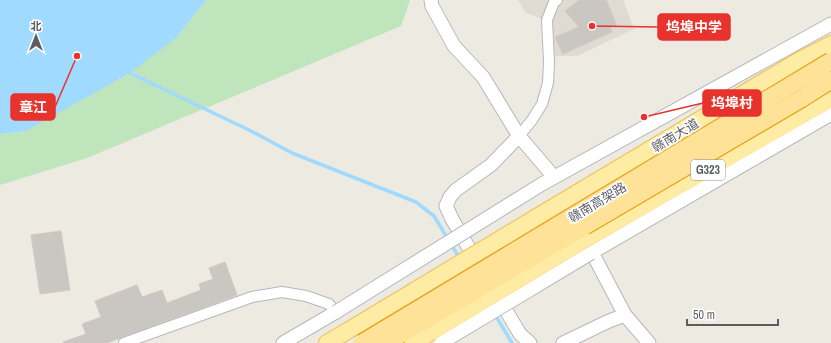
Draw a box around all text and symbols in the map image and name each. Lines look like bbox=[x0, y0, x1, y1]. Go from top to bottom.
callout: 坞埠中学 bbox=[658, 14, 730, 40]
north arrow bbox=[16, 16, 56, 56]
text: 坞埠中学 bbox=[666, 18, 722, 36]
text: 北 bbox=[31, 19, 42, 33]
callout: 坞埠村 bbox=[703, 90, 761, 116]
callout: 章江 bbox=[11, 94, 55, 120]
text: 坞埠村 bbox=[711, 94, 753, 112]
text: 章江 bbox=[19, 98, 47, 116]
street label: 赣南大道 bbox=[649, 115, 702, 156]
road number: G323 bbox=[691, 160, 725, 180]
street label: 赣南高架路 bbox=[565, 178, 629, 226]
scale bar bbox=[687, 301, 778, 327]
text: 50 m bbox=[693, 307, 715, 323]

